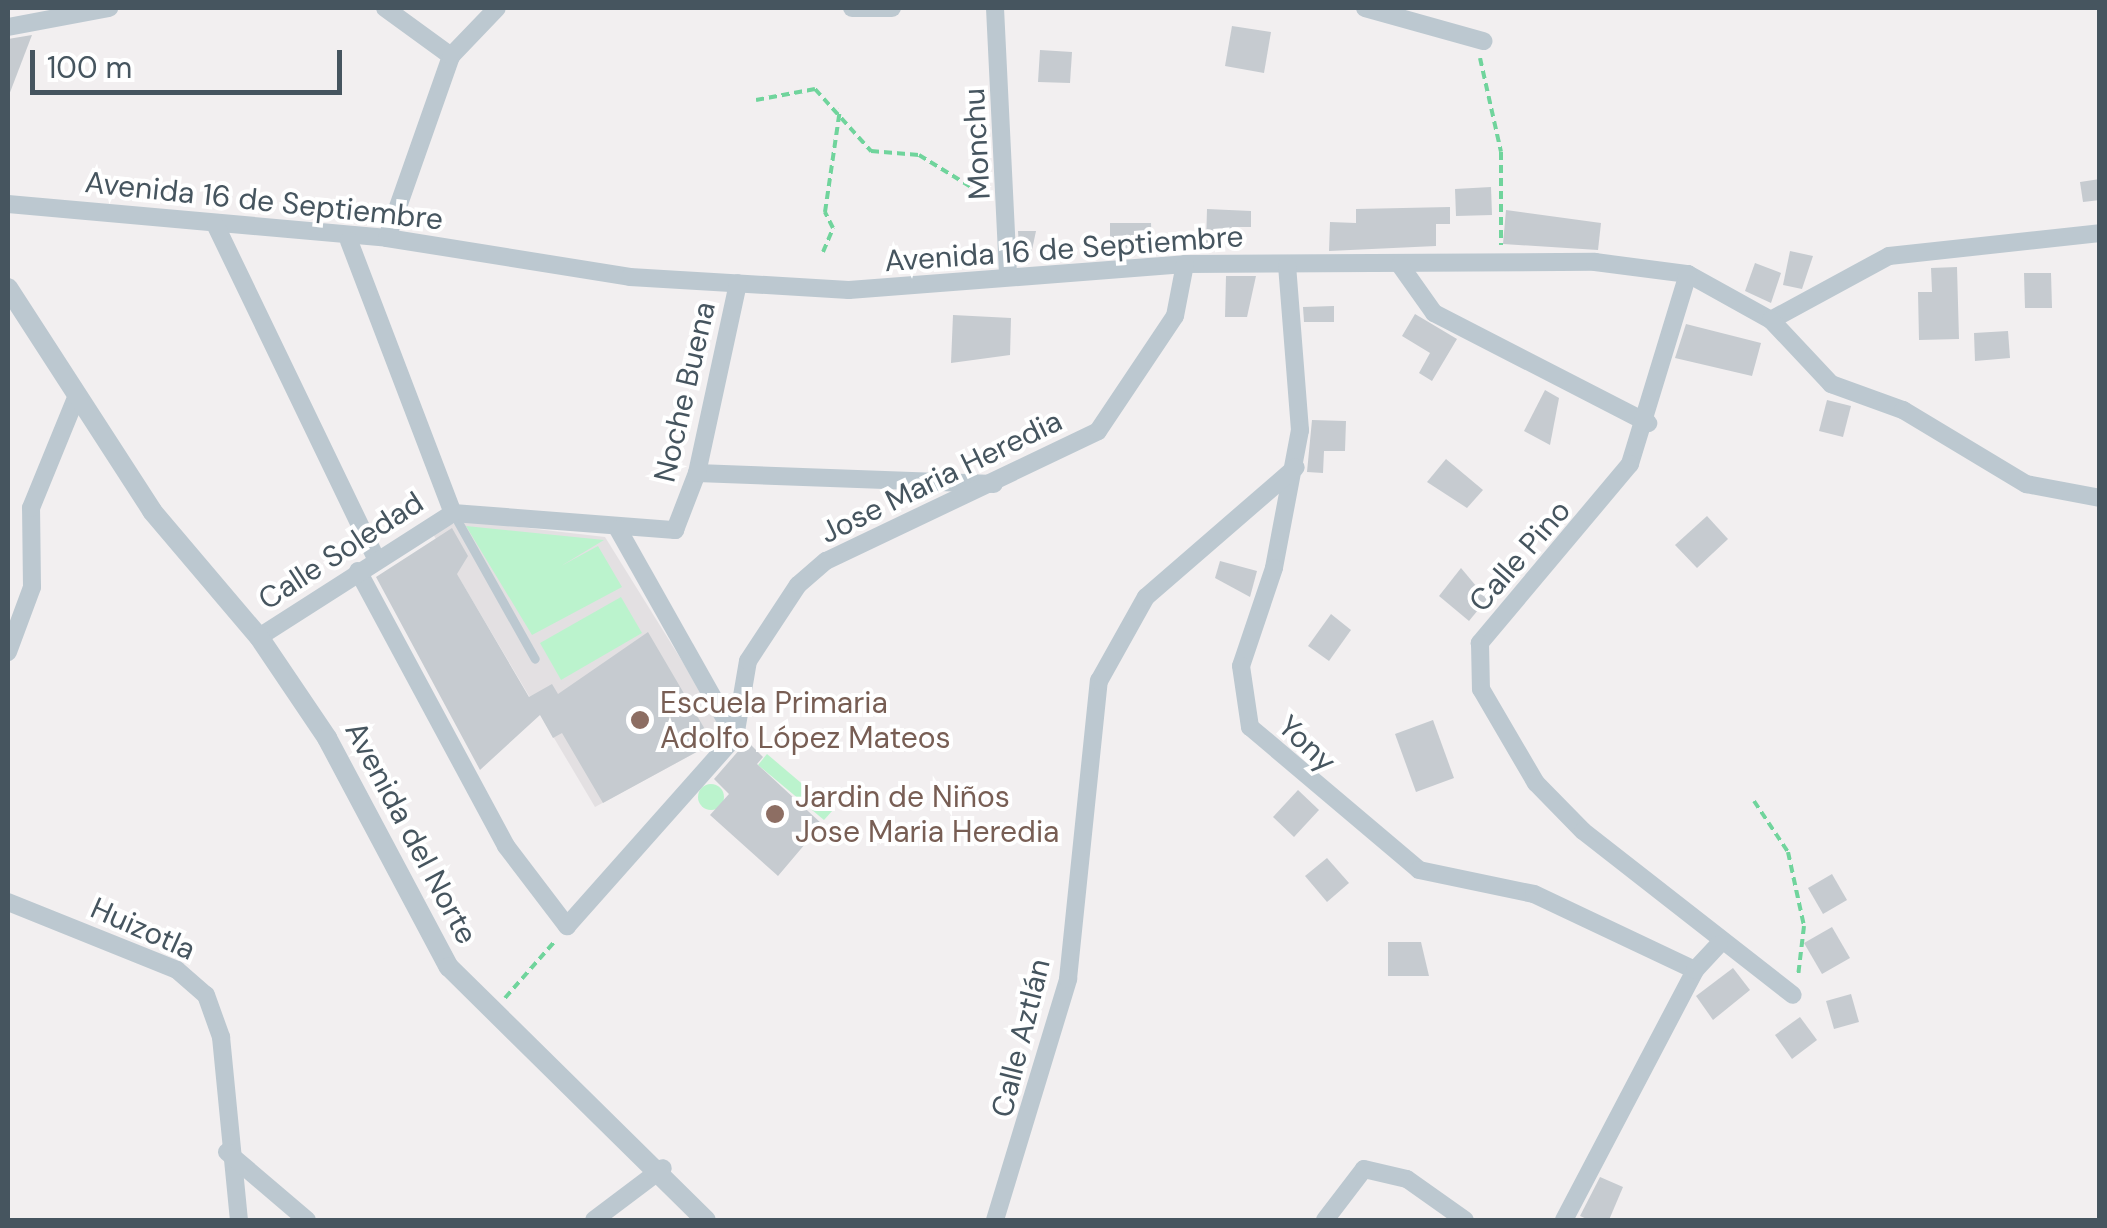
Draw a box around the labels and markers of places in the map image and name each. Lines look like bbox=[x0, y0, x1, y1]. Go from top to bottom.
place label: Escuela Primaria Adolfo López Mateos bbox=[660, 685, 951, 756]
marker: Escuela Primaria Adolfo López Mateos bbox=[629, 709, 651, 731]
place label: Jardin de Niños Jose Maria Heredia bbox=[795, 779, 1059, 850]
marker: Jardin de Niños Jose Maria Heredia bbox=[764, 803, 786, 825]

